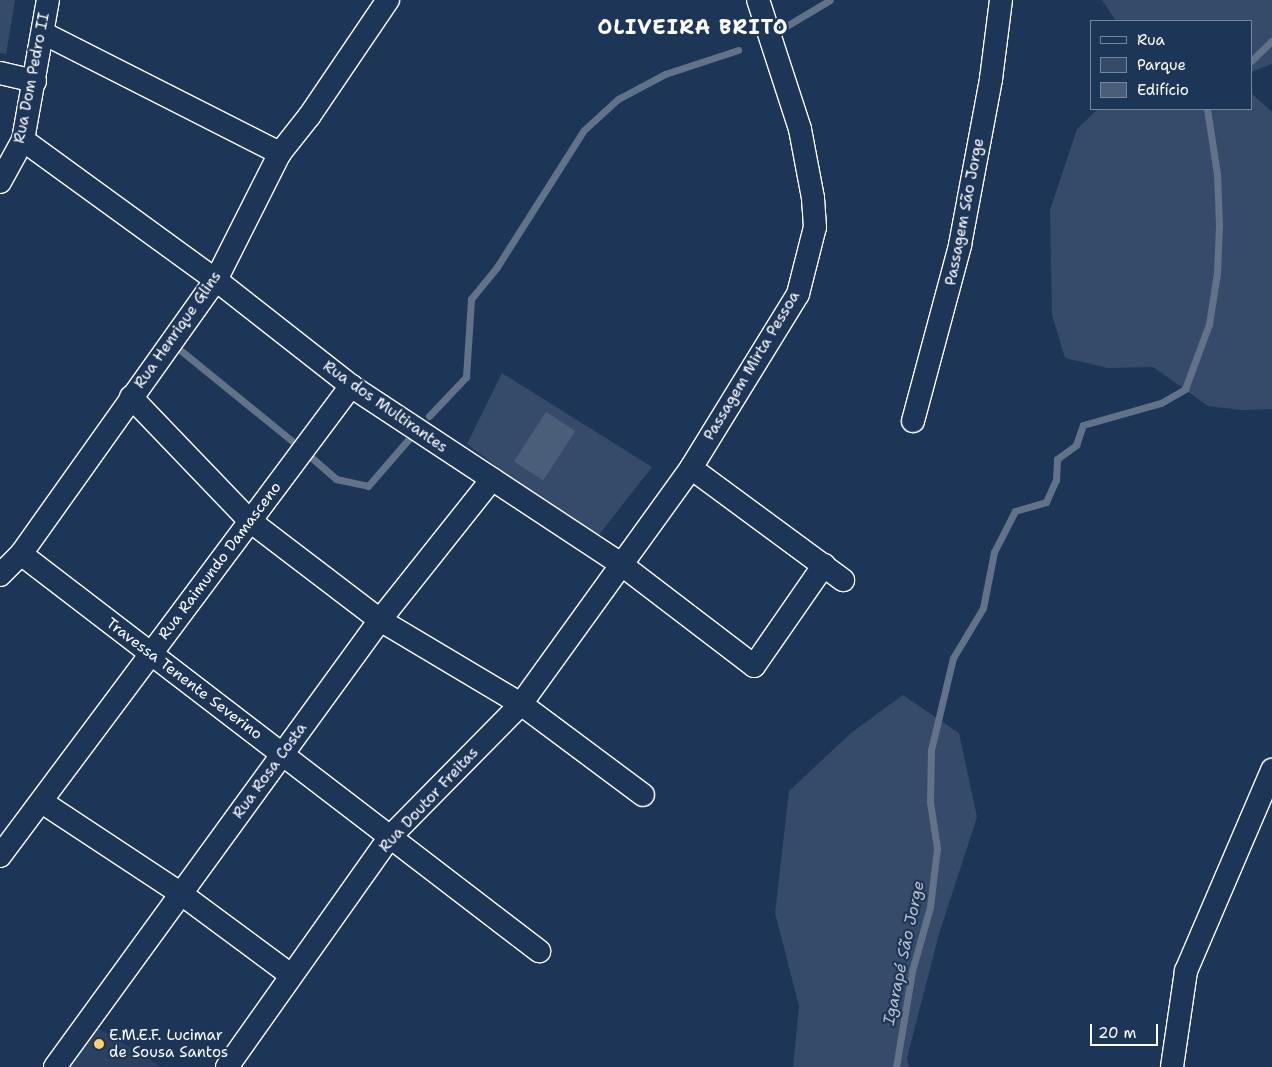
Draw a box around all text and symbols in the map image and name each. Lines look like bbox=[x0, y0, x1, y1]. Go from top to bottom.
street label: Rua Dom Pedro II bbox=[10, 11, 54, 145]
district label: OLIVEIRA BRITO bbox=[596, 15, 790, 39]
legend bbox=[1090, 20, 1252, 110]
text: Rua bbox=[1137, 30, 1165, 50]
text: Parque bbox=[1137, 55, 1186, 75]
text: Edifício bbox=[1137, 80, 1189, 100]
street label: Passagem São Jorge bbox=[942, 137, 988, 287]
street label: Rua Henrique Glins bbox=[131, 268, 225, 392]
street label: Passagem Mirta Pessoa bbox=[700, 288, 804, 444]
street label: Rua dos Multirantes bbox=[319, 357, 451, 457]
street label: Rua Raimundo Damasceno bbox=[155, 479, 285, 643]
street label: Travessa Tenente Severino bbox=[102, 614, 266, 744]
street label: Rua Rosa Costa bbox=[229, 720, 311, 822]
street label: Rua Doutor Freitas bbox=[376, 744, 482, 856]
water label: Igarapé São Jorge bbox=[879, 879, 929, 1027]
scale bar bbox=[1092, 1014, 1160, 1046]
text: 20 m bbox=[1098, 1023, 1137, 1043]
place label: E.M.E.F. Lucimar de Sousa Santos bbox=[109, 1026, 228, 1061]
marker: E.M.E.F. Lucimar de Sousa Santos bbox=[93, 1038, 105, 1050]

